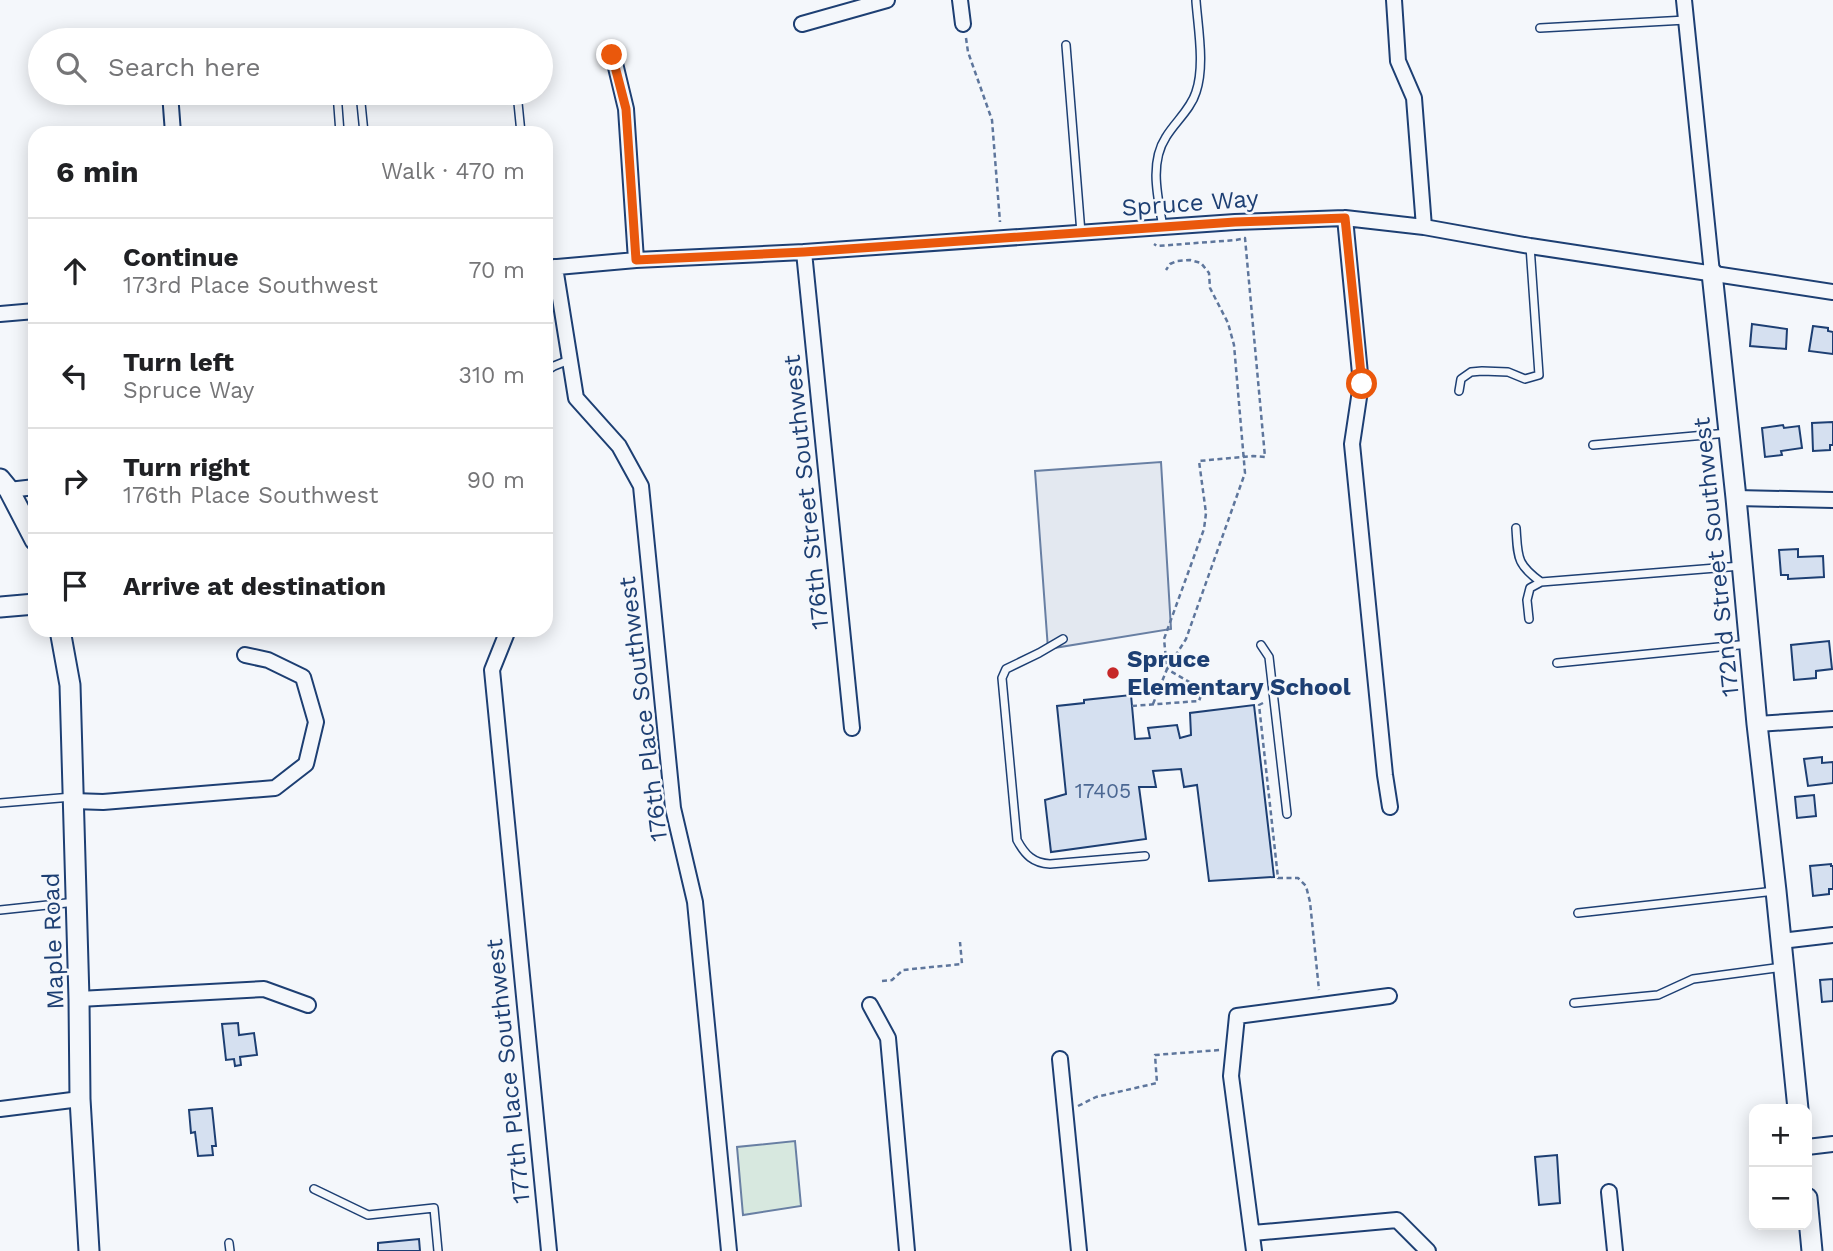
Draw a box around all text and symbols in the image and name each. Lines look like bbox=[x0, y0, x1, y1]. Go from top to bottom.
search box bbox=[28, 28, 553, 105]
route end bbox=[596, 39, 627, 70]
icon: search bbox=[52, 48, 90, 86]
text: Search here bbox=[108, 52, 260, 82]
text: 6 min bbox=[56, 154, 139, 189]
text: Walk · 470 m bbox=[381, 158, 525, 185]
street label: Spruce Way bbox=[1121, 184, 1260, 222]
text: Continue bbox=[123, 242, 239, 272]
icon: ahead bbox=[56, 252, 94, 290]
text: 70 m bbox=[468, 257, 525, 284]
text: 173rd Place Southwest bbox=[123, 272, 378, 299]
text: Turn left bbox=[123, 347, 234, 377]
street label: 176th Street Southwest bbox=[778, 353, 834, 631]
icon: left bbox=[56, 357, 94, 395]
text: 310 m bbox=[459, 362, 525, 389]
route start bbox=[1346, 368, 1377, 399]
text: Spruce Way bbox=[123, 377, 254, 404]
street label: 172nd Street Southwest bbox=[1687, 416, 1745, 698]
text: Turn right bbox=[123, 452, 250, 482]
icon: right bbox=[56, 462, 94, 500]
text: 90 m bbox=[467, 467, 525, 494]
text: 176th Place Southwest bbox=[123, 482, 379, 509]
icon: arrive bbox=[56, 567, 94, 605]
text: Arrive at destination bbox=[123, 571, 386, 601]
street label: 176th Place Southwest bbox=[613, 575, 673, 843]
place label: Spruce Elementary School bbox=[1127, 645, 1351, 701]
marker: Spruce Elementary School bbox=[1105, 665, 1121, 681]
house number: 17405 bbox=[1075, 778, 1131, 803]
street label: Maple Road bbox=[37, 872, 69, 1010]
street label: 177th Place Southwest bbox=[480, 937, 536, 1205]
map controls bbox=[1749, 1104, 1812, 1230]
button: + bbox=[1749, 1104, 1812, 1167]
button: − bbox=[1749, 1167, 1812, 1230]

